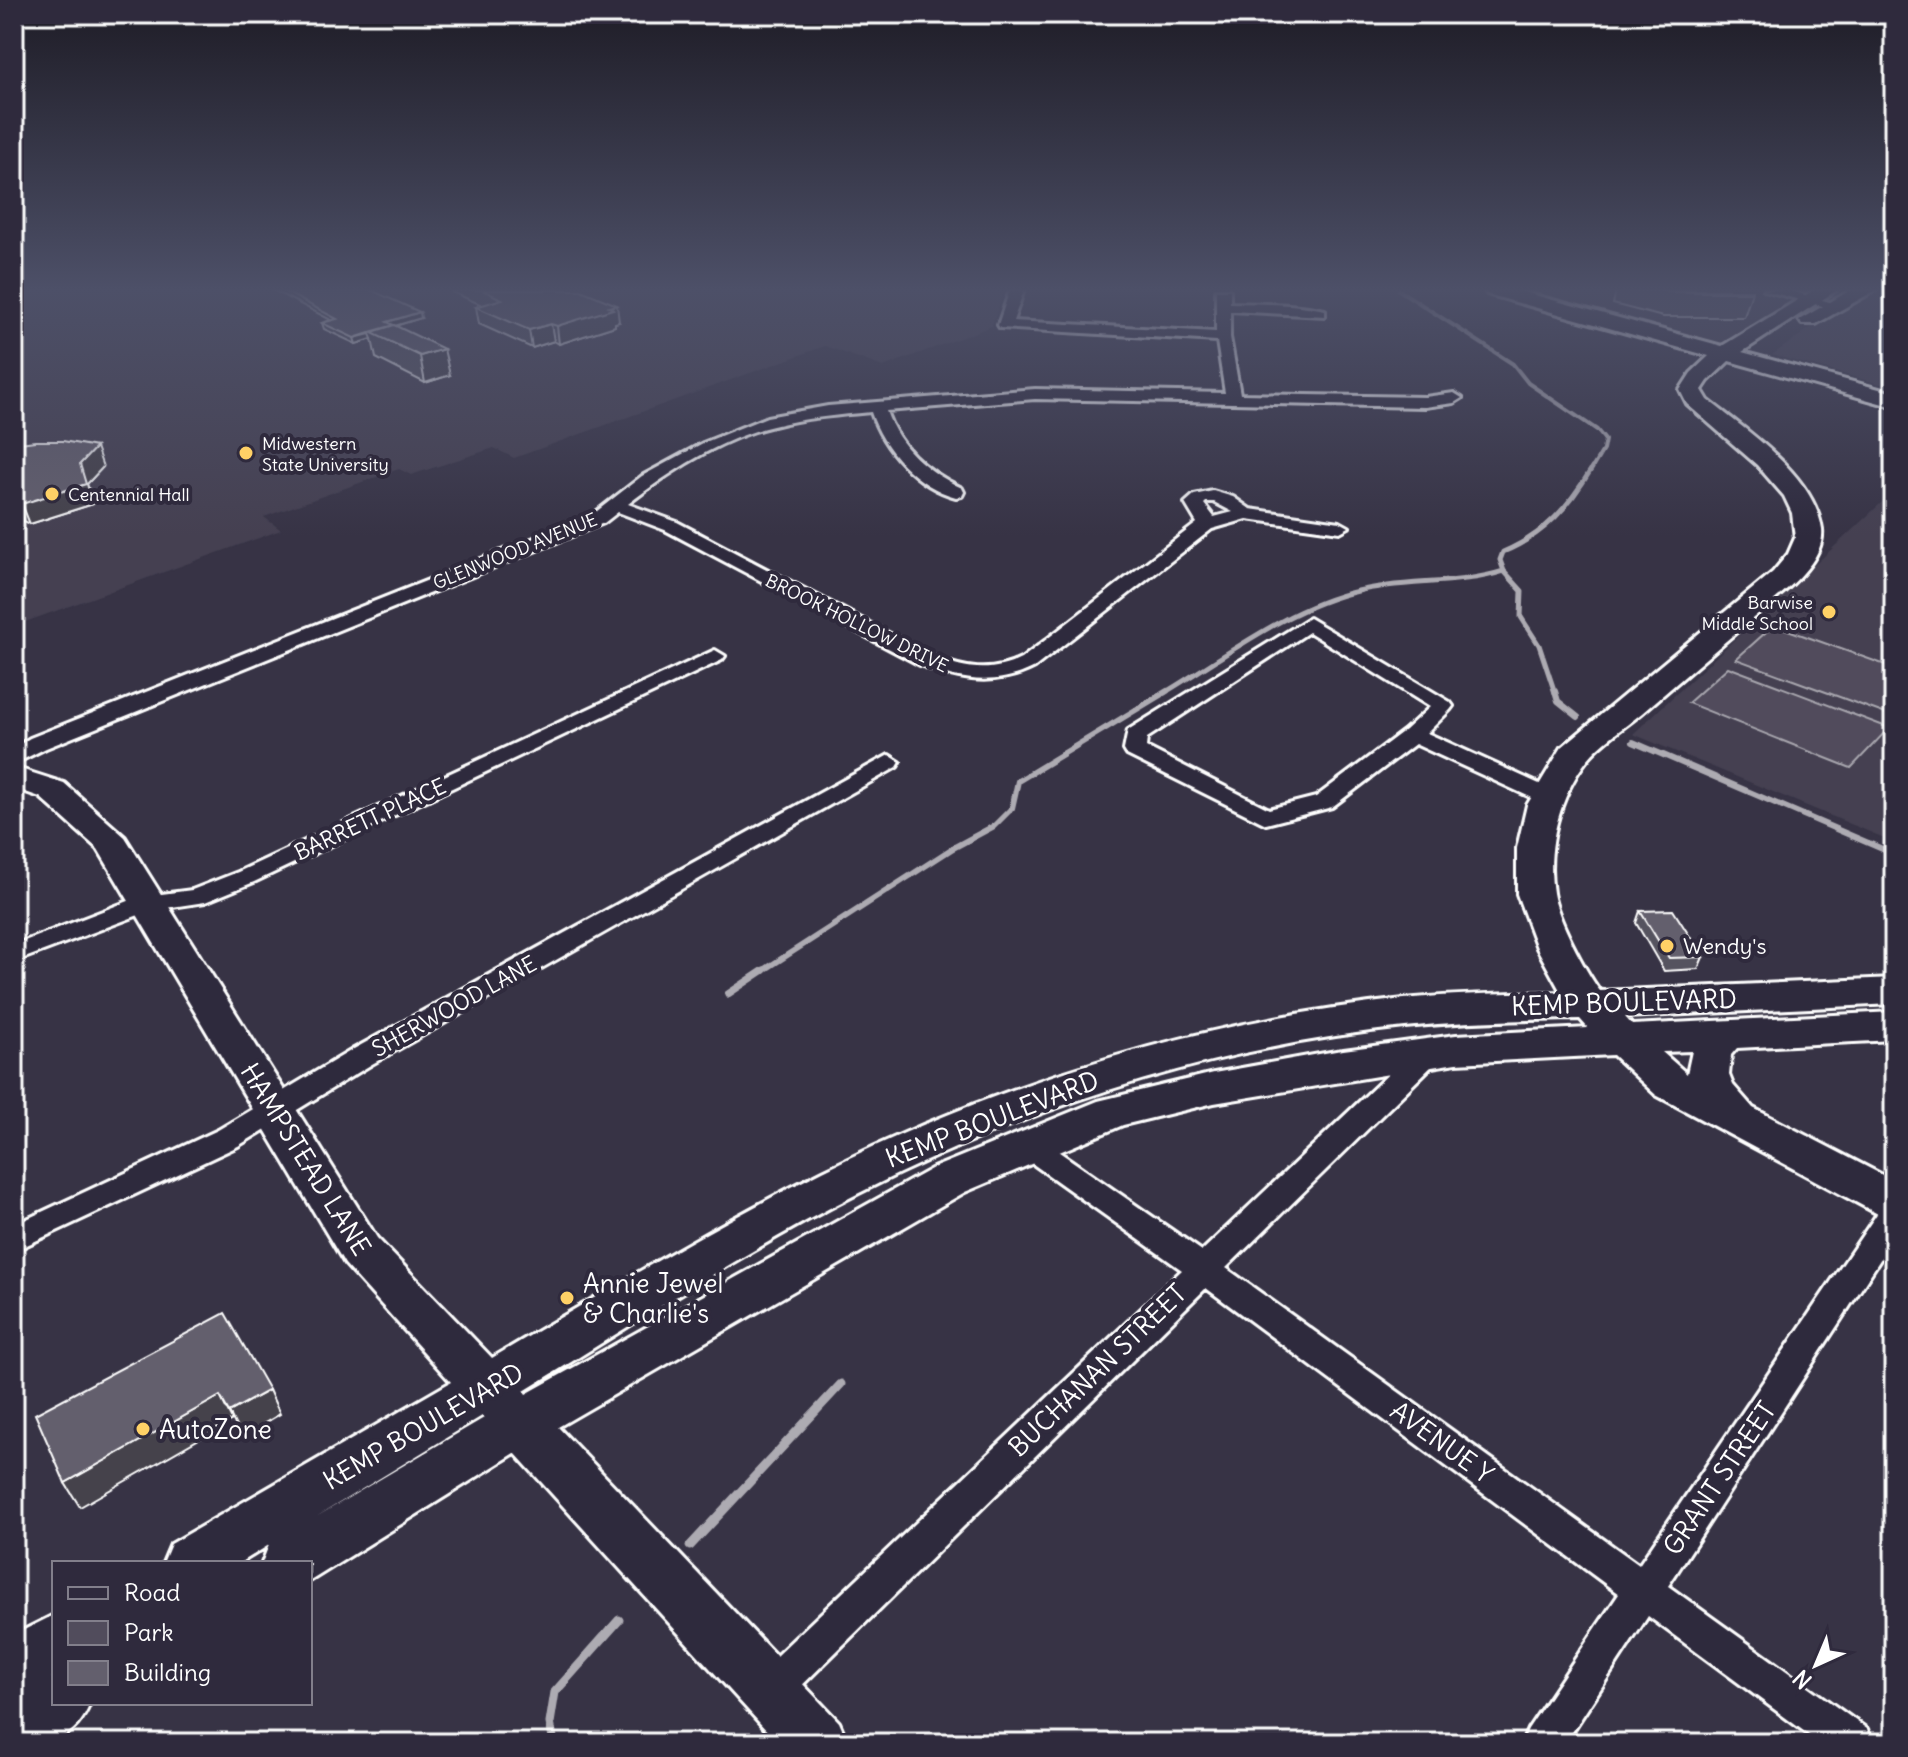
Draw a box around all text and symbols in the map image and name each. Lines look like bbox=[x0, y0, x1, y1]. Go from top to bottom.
place label: Midwestern State University bbox=[262, 432, 389, 476]
marker: Midwestern State University bbox=[237, 444, 255, 462]
place label: Centennial Hall bbox=[68, 483, 190, 506]
marker: Centennial Hall bbox=[43, 485, 61, 503]
street label: GLENWOOD AVENUE bbox=[429, 508, 601, 594]
street label: BROOK HOLLOW DRIVE bbox=[762, 569, 952, 677]
place label: Barwise Middle School bbox=[1701, 591, 1813, 635]
marker: Barwise Middle School bbox=[1820, 603, 1838, 621]
street label: BARRETT PLACE bbox=[290, 772, 450, 866]
place label: Wendy's bbox=[1683, 932, 1766, 960]
marker: Wendy's bbox=[1658, 937, 1676, 955]
street label: SHERWOOD LANE bbox=[367, 949, 541, 1063]
street label: KEMP BOULEVARD bbox=[1511, 982, 1737, 1022]
street label: HAMPSTEAD LANE bbox=[233, 1057, 379, 1261]
street label: KEMP BOULEVARD bbox=[881, 1063, 1103, 1175]
place label: Annie Jewel & Charlie's bbox=[583, 1267, 723, 1330]
street label: BUCHANAN STREET bbox=[1001, 1277, 1193, 1463]
marker: Annie Jewel & Charlie's bbox=[558, 1289, 576, 1307]
street label: KEMP BOULEVARD bbox=[317, 1355, 529, 1497]
street label: AVENUE Y bbox=[1384, 1394, 1500, 1491]
street label: GRANT STREET bbox=[1655, 1395, 1783, 1561]
place label: AutoZone bbox=[159, 1413, 272, 1446]
marker: AutoZone bbox=[134, 1420, 152, 1438]
legend bbox=[52, 1561, 312, 1705]
text: Road bbox=[124, 1577, 180, 1607]
text: Park bbox=[124, 1617, 174, 1647]
north arrow bbox=[1776, 1625, 1856, 1705]
text: Building bbox=[124, 1657, 211, 1687]
text: N bbox=[1787, 1664, 1817, 1695]

